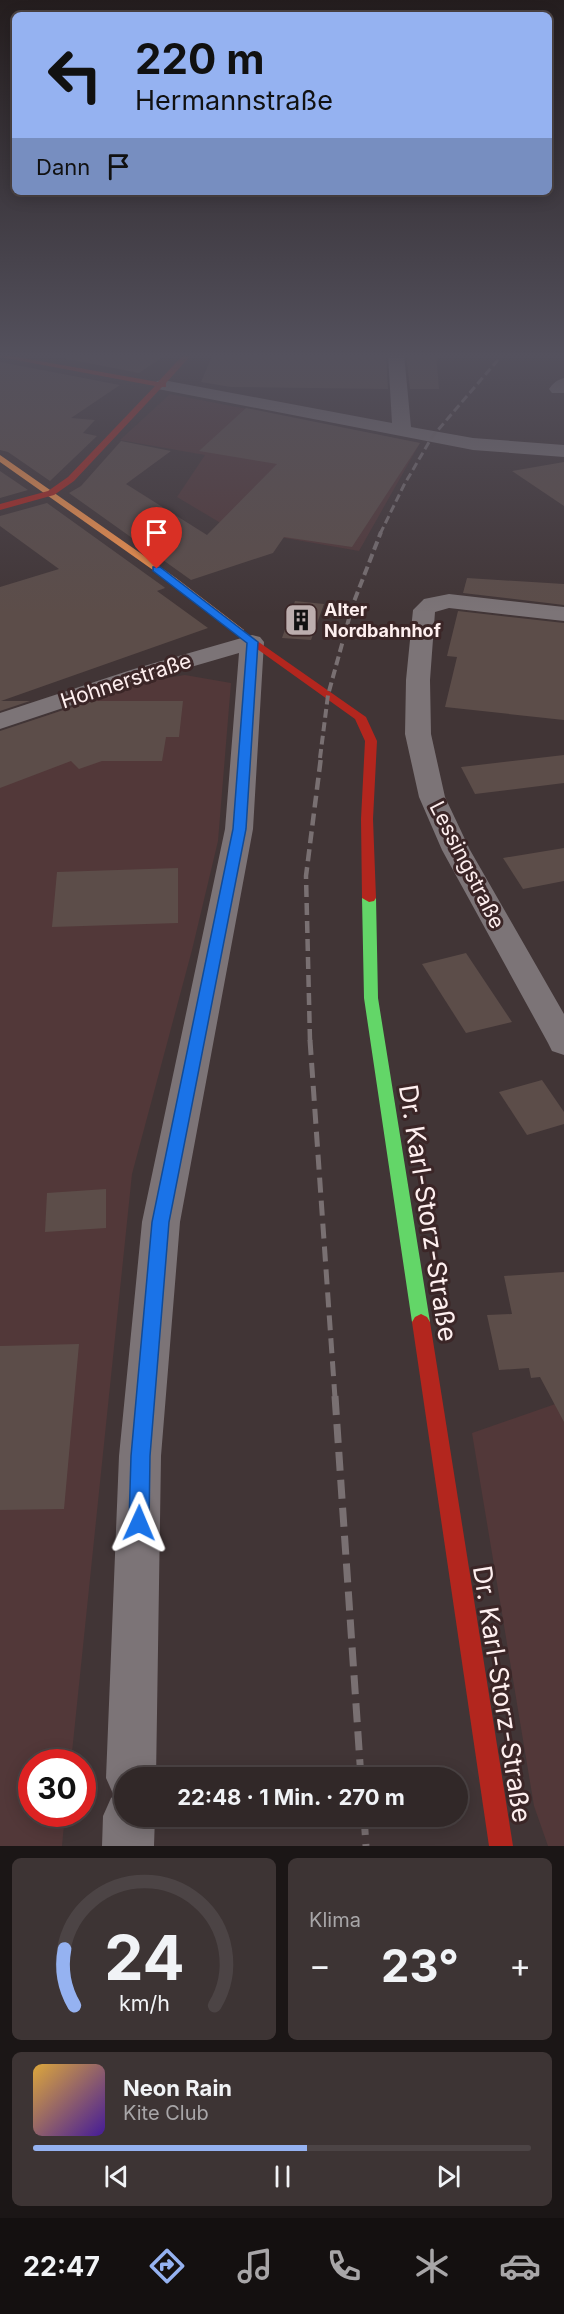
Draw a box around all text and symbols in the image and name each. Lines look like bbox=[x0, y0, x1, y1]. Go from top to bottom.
text: 220 m bbox=[135, 33, 265, 84]
icon: left bbox=[36, 36, 114, 114]
text: Hermannstraße bbox=[135, 84, 333, 117]
icon: arrive bbox=[102, 150, 135, 183]
text: Dann bbox=[36, 154, 90, 180]
pin bbox=[131, 507, 182, 569]
icon: arrive bbox=[140, 516, 173, 549]
place label: Alter Nordbahnhof bbox=[324, 599, 441, 641]
building icon: Alter Nordbahnhof bbox=[283, 602, 319, 638]
street label: Hohnerstraße bbox=[57, 648, 194, 713]
street label: Lessingstraße bbox=[425, 797, 510, 933]
street label: Dr. Karl-Storz-Straße bbox=[393, 1082, 464, 1344]
position arrow bbox=[107, 1491, 171, 1555]
street label: Dr. Karl-Storz-Straße bbox=[467, 1563, 538, 1825]
speed limit sign: 30 bbox=[18, 1749, 96, 1827]
text: 22:48 · 1 Min. · 270 m bbox=[177, 1784, 405, 1810]
text: Klima bbox=[309, 1908, 361, 1932]
text: 24 bbox=[104, 1920, 184, 1995]
text: 23° bbox=[381, 1938, 459, 1993]
text: − bbox=[309, 1945, 331, 1985]
text: + bbox=[509, 1945, 531, 1985]
text: km/h bbox=[119, 1990, 169, 2016]
text: Neon Rain bbox=[123, 2075, 232, 2101]
text: Kite Club bbox=[123, 2101, 209, 2125]
icon: previous bbox=[100, 2160, 133, 2193]
icon: pause bbox=[266, 2160, 299, 2193]
icon: next bbox=[432, 2160, 465, 2193]
icon: directions bbox=[146, 2245, 188, 2287]
icon: music bbox=[234, 2245, 276, 2287]
icon: phone bbox=[323, 2245, 365, 2287]
icon: climate bbox=[411, 2245, 453, 2287]
icon: car bbox=[499, 2245, 541, 2287]
text: 22:47 bbox=[23, 2250, 100, 2283]

